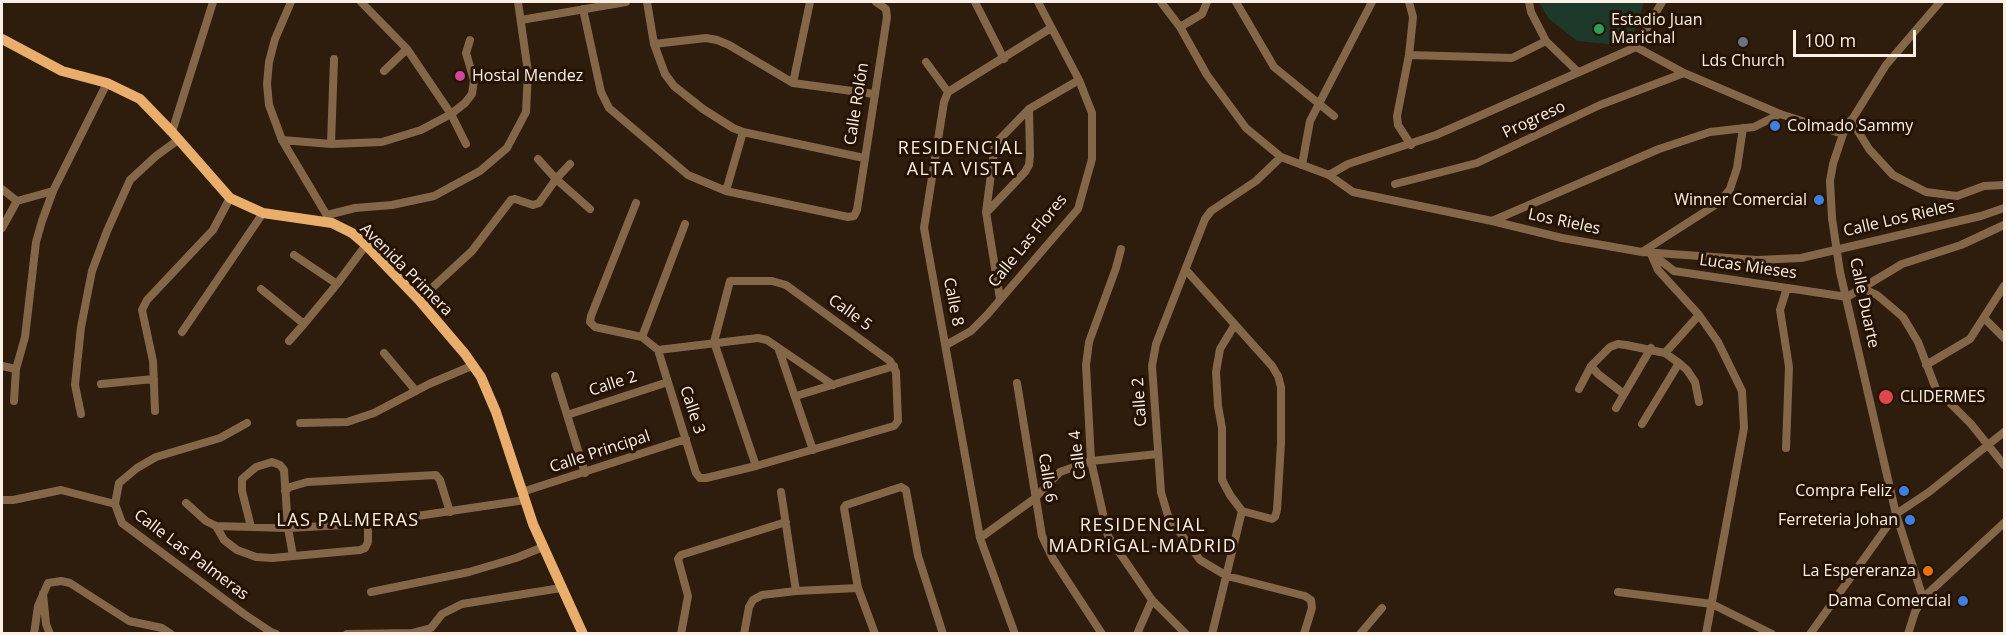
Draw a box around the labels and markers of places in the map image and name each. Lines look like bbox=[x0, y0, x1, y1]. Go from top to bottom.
place label: Estadio Juan Marichal bbox=[1611, 10, 1703, 48]
marker: Estadio Juan Marichal bbox=[1592, 22, 1606, 36]
marker: Lds Church bbox=[1736, 35, 1750, 49]
place label: Lds Church bbox=[1701, 51, 1785, 71]
place label: Hostal Mendez bbox=[472, 66, 583, 86]
marker: Hostal Mendez bbox=[453, 69, 467, 83]
place label: Colmado Sammy bbox=[1787, 116, 1913, 136]
marker: Colmado Sammy bbox=[1768, 119, 1782, 133]
place label: Winner Comercial bbox=[1674, 190, 1807, 210]
marker: Winner Comercial bbox=[1812, 193, 1826, 207]
place label: CLIDERMES bbox=[1900, 387, 1985, 407]
marker: CLIDERMES bbox=[1877, 388, 1895, 406]
place label: Compra Feliz bbox=[1795, 481, 1892, 501]
marker: Compra Feliz bbox=[1897, 484, 1911, 498]
place label: Ferreteria Johan bbox=[1778, 510, 1898, 530]
marker: Ferreteria Johan bbox=[1903, 513, 1917, 527]
place label: La Espereranza bbox=[1802, 561, 1916, 581]
marker: La Espereranza bbox=[1921, 564, 1935, 578]
place label: Dama Comercial bbox=[1828, 591, 1951, 611]
marker: Dama Comercial bbox=[1956, 594, 1970, 608]

